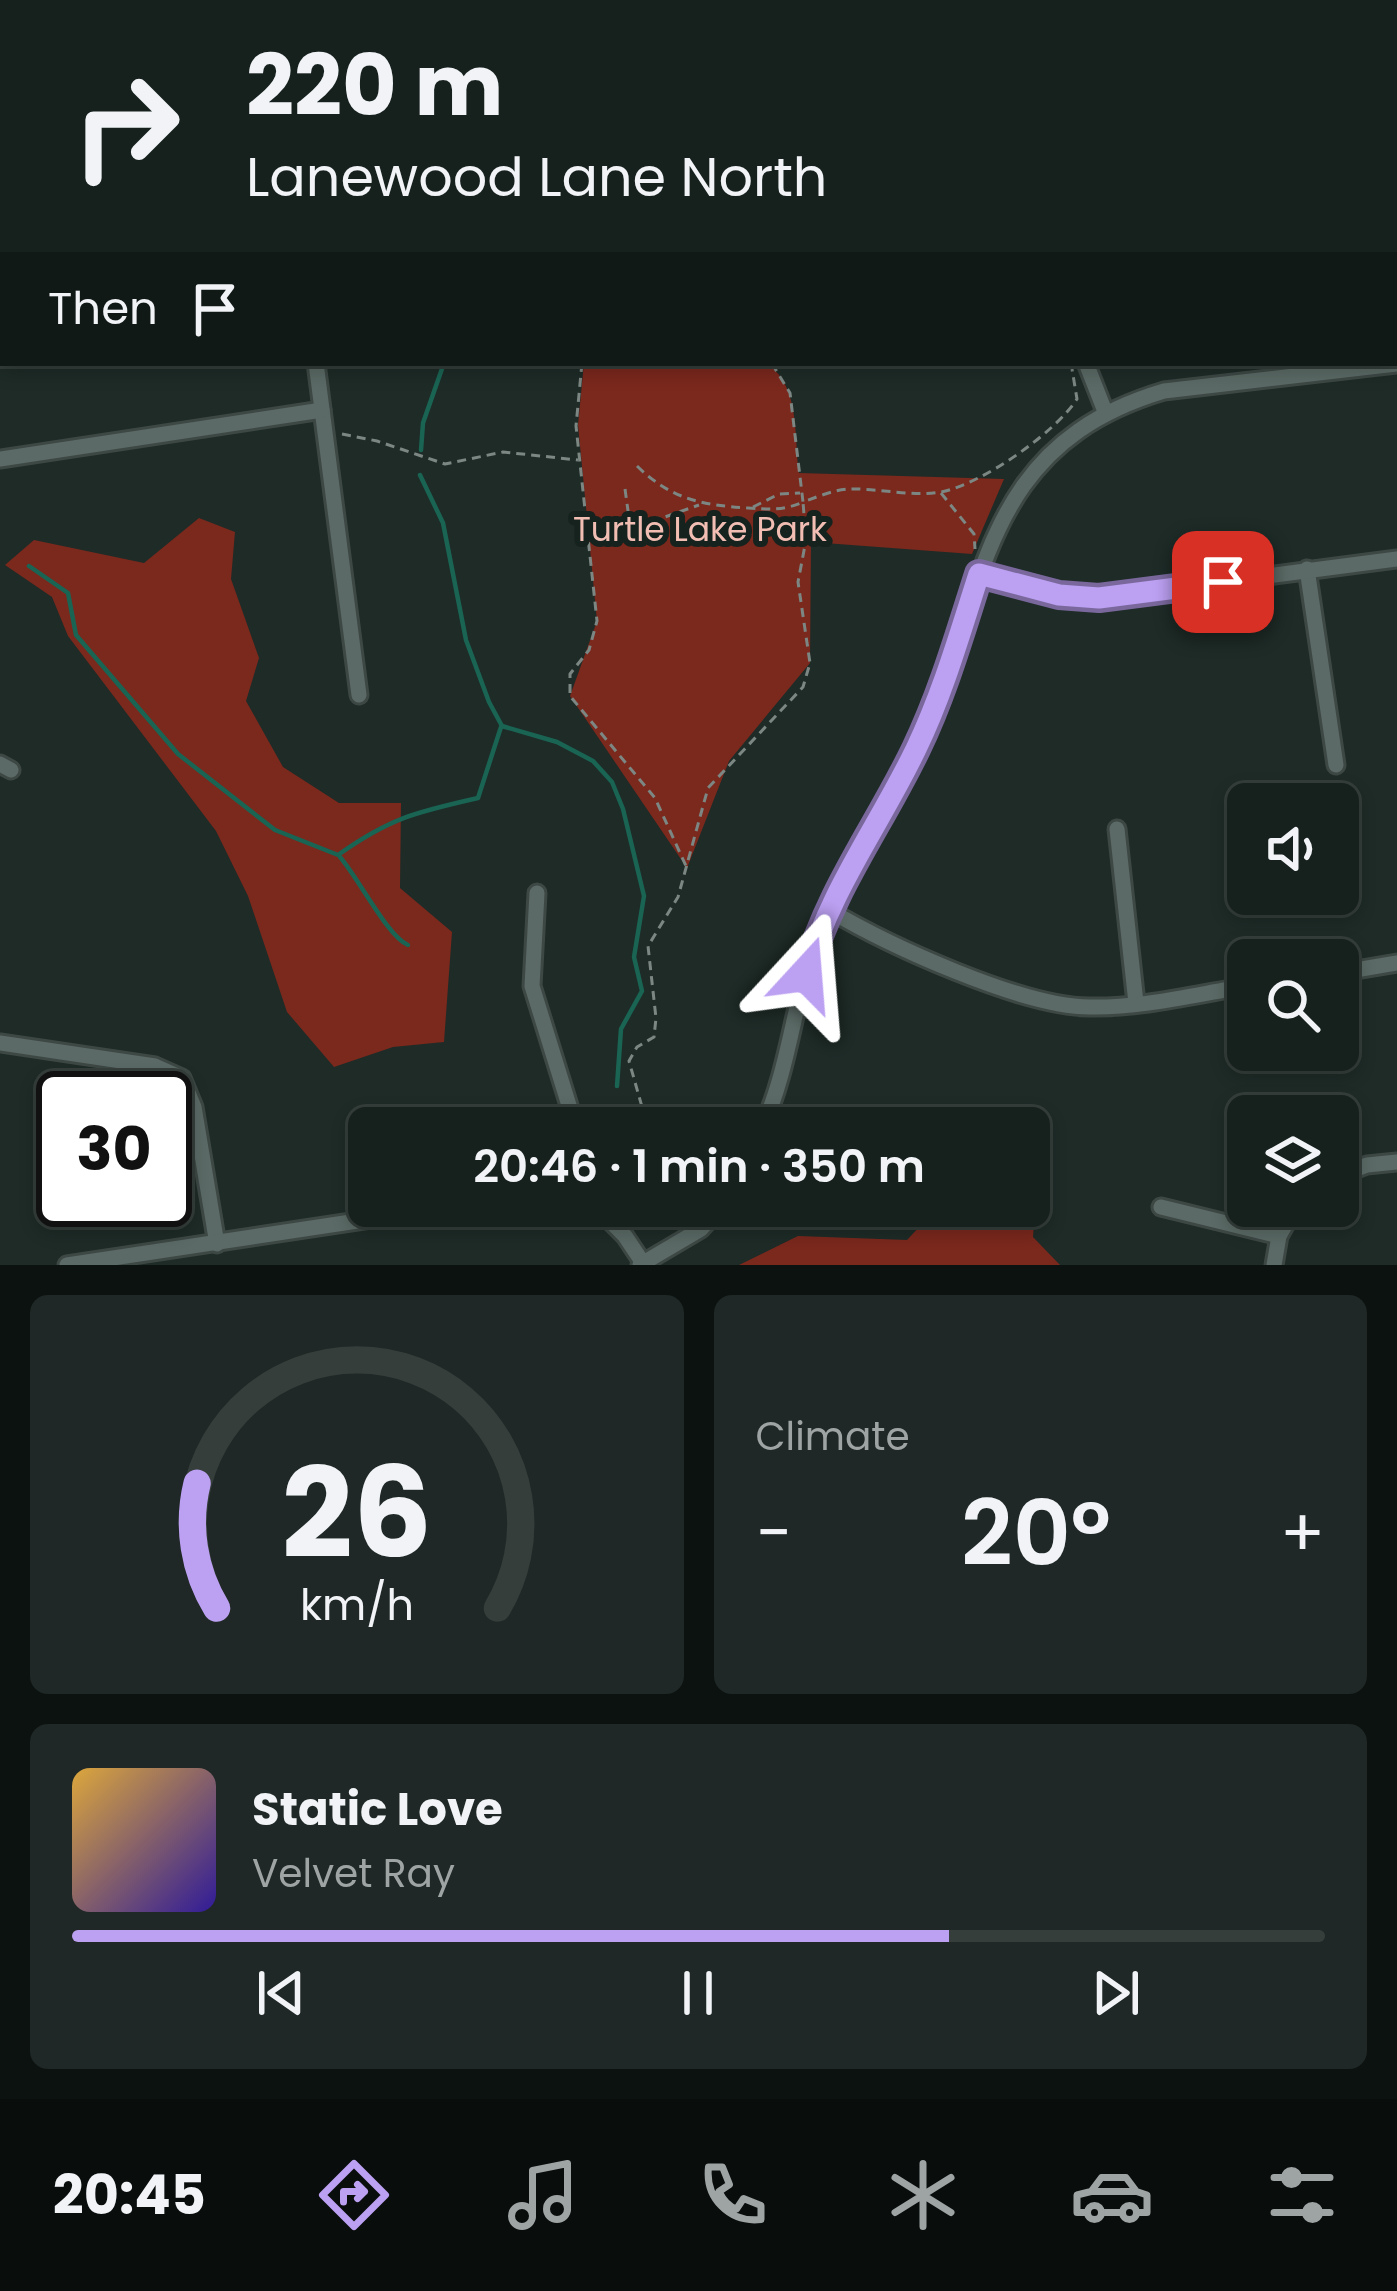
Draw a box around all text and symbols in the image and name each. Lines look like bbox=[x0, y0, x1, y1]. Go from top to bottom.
text: 220 m bbox=[246, 27, 503, 144]
icon: right bbox=[48, 48, 204, 204]
text: Lanewood Lane North bbox=[246, 139, 827, 215]
icon: arrive bbox=[182, 276, 248, 342]
text: Then bbox=[48, 277, 158, 340]
park label: Turtle Lake Park bbox=[573, 506, 827, 553]
pin bbox=[1172, 531, 1274, 633]
icon: arrive bbox=[1190, 549, 1256, 615]
map controls bbox=[1227, 783, 1359, 1227]
button: sound bbox=[1227, 783, 1359, 915]
position arrow bbox=[743, 911, 869, 1037]
button: search bbox=[1227, 939, 1359, 1071]
speed limit sign: 30 bbox=[36, 1071, 192, 1227]
button: layers bbox=[1227, 1095, 1359, 1227]
text: 20:46 · 1 min · 350 m bbox=[473, 1135, 925, 1198]
text: Climate bbox=[756, 1409, 910, 1464]
text: 26 bbox=[281, 1426, 432, 1601]
text: 20° bbox=[961, 1470, 1111, 1597]
text: − bbox=[756, 1487, 792, 1579]
text: + bbox=[1280, 1487, 1325, 1579]
text: km/h bbox=[300, 1574, 414, 1634]
text: Static Love bbox=[252, 1778, 503, 1841]
text: Velvet Ray bbox=[252, 1846, 455, 1901]
icon: previous bbox=[248, 1960, 314, 2026]
icon: pause bbox=[665, 1960, 731, 2026]
icon: next bbox=[1083, 1960, 1149, 2026]
icon: directions bbox=[312, 2153, 396, 2237]
icon: music bbox=[501, 2153, 585, 2237]
icon: phone bbox=[691, 2153, 775, 2237]
icon: climate bbox=[881, 2153, 965, 2237]
icon: car bbox=[1070, 2153, 1154, 2237]
icon: filters bbox=[1260, 2153, 1344, 2237]
text: 20:45 bbox=[53, 2157, 206, 2233]

